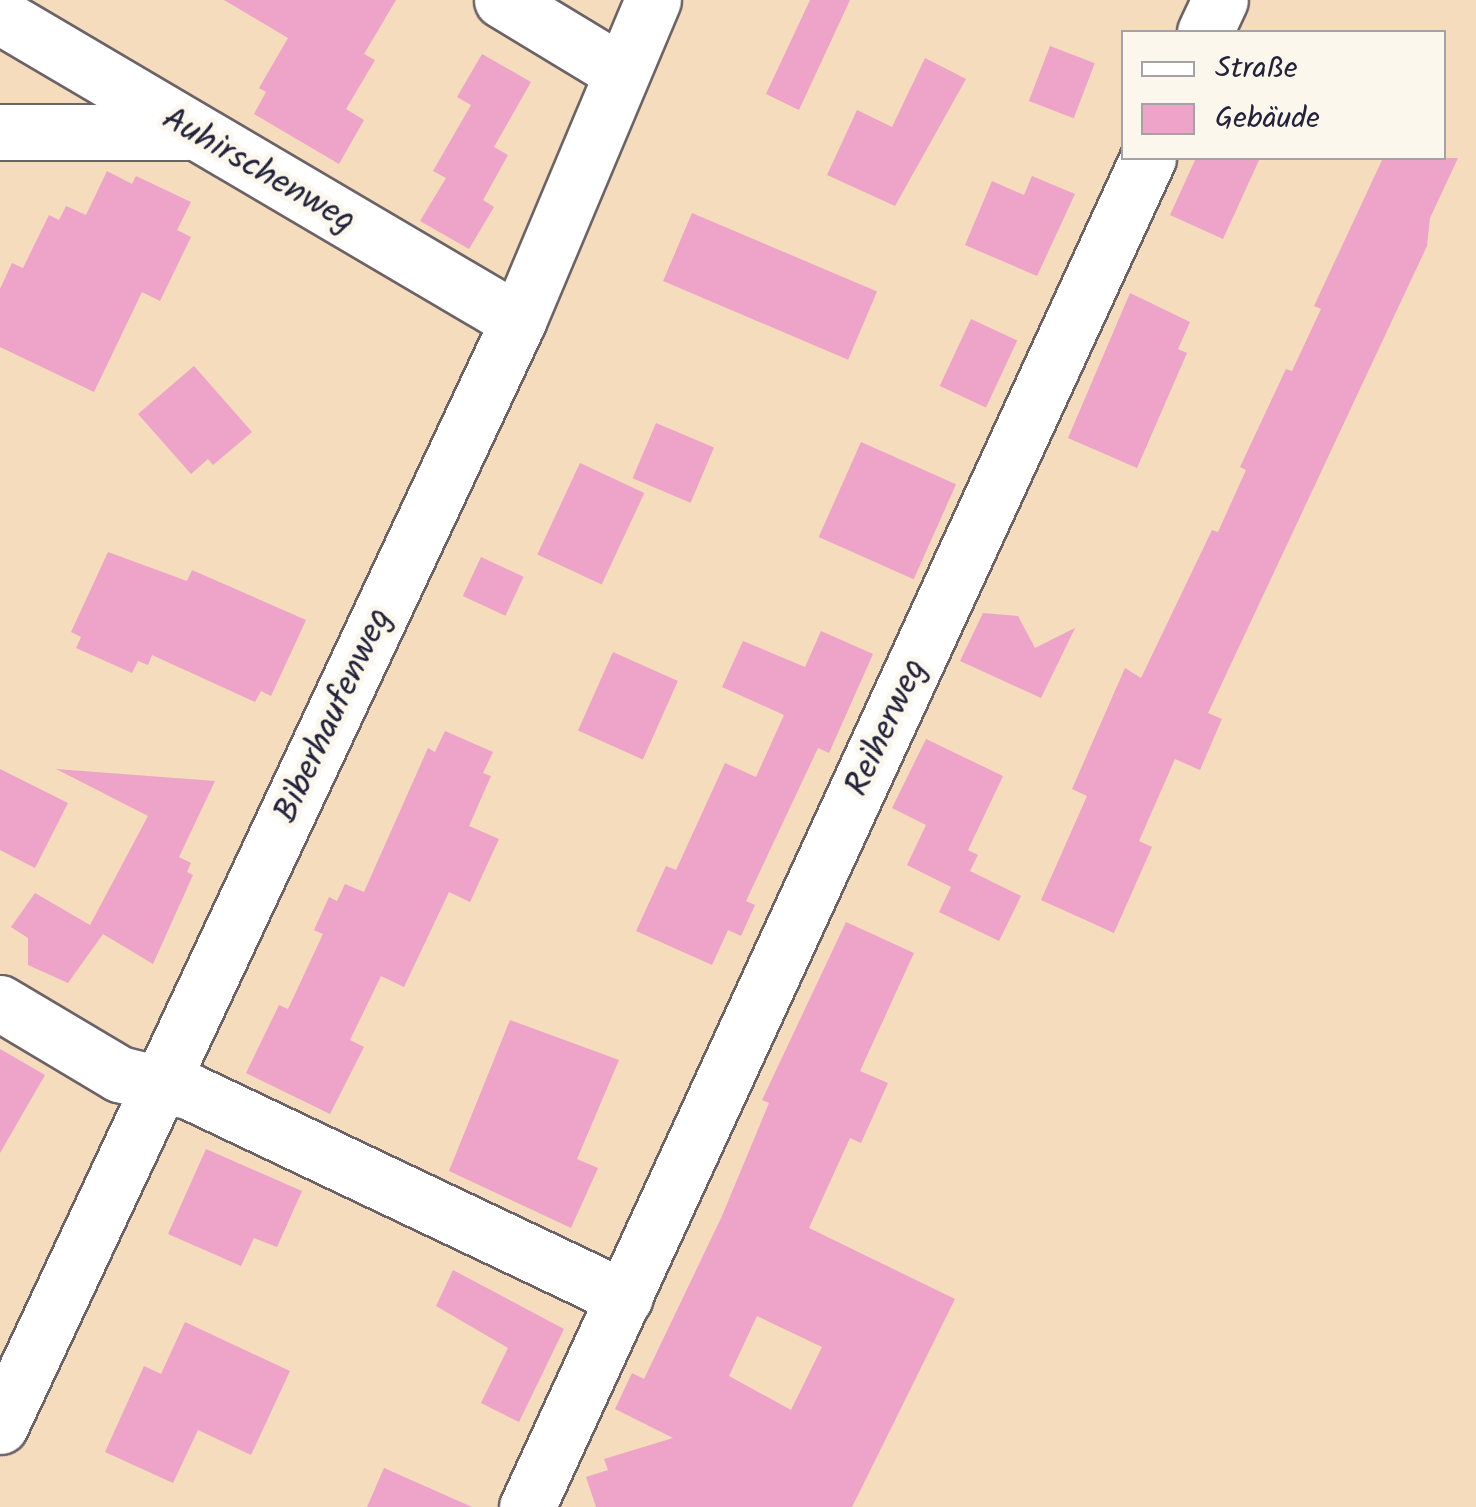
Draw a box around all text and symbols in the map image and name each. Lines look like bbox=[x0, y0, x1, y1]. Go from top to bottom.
legend bbox=[1121, 30, 1446, 160]
text: Straße bbox=[1215, 45, 1298, 93]
text: Gebäude bbox=[1215, 95, 1320, 143]
street label: Auhirschenweg bbox=[154, 99, 362, 243]
street label: Biberhaufenweg bbox=[266, 602, 402, 830]
street label: Reiherweg bbox=[837, 653, 937, 803]

